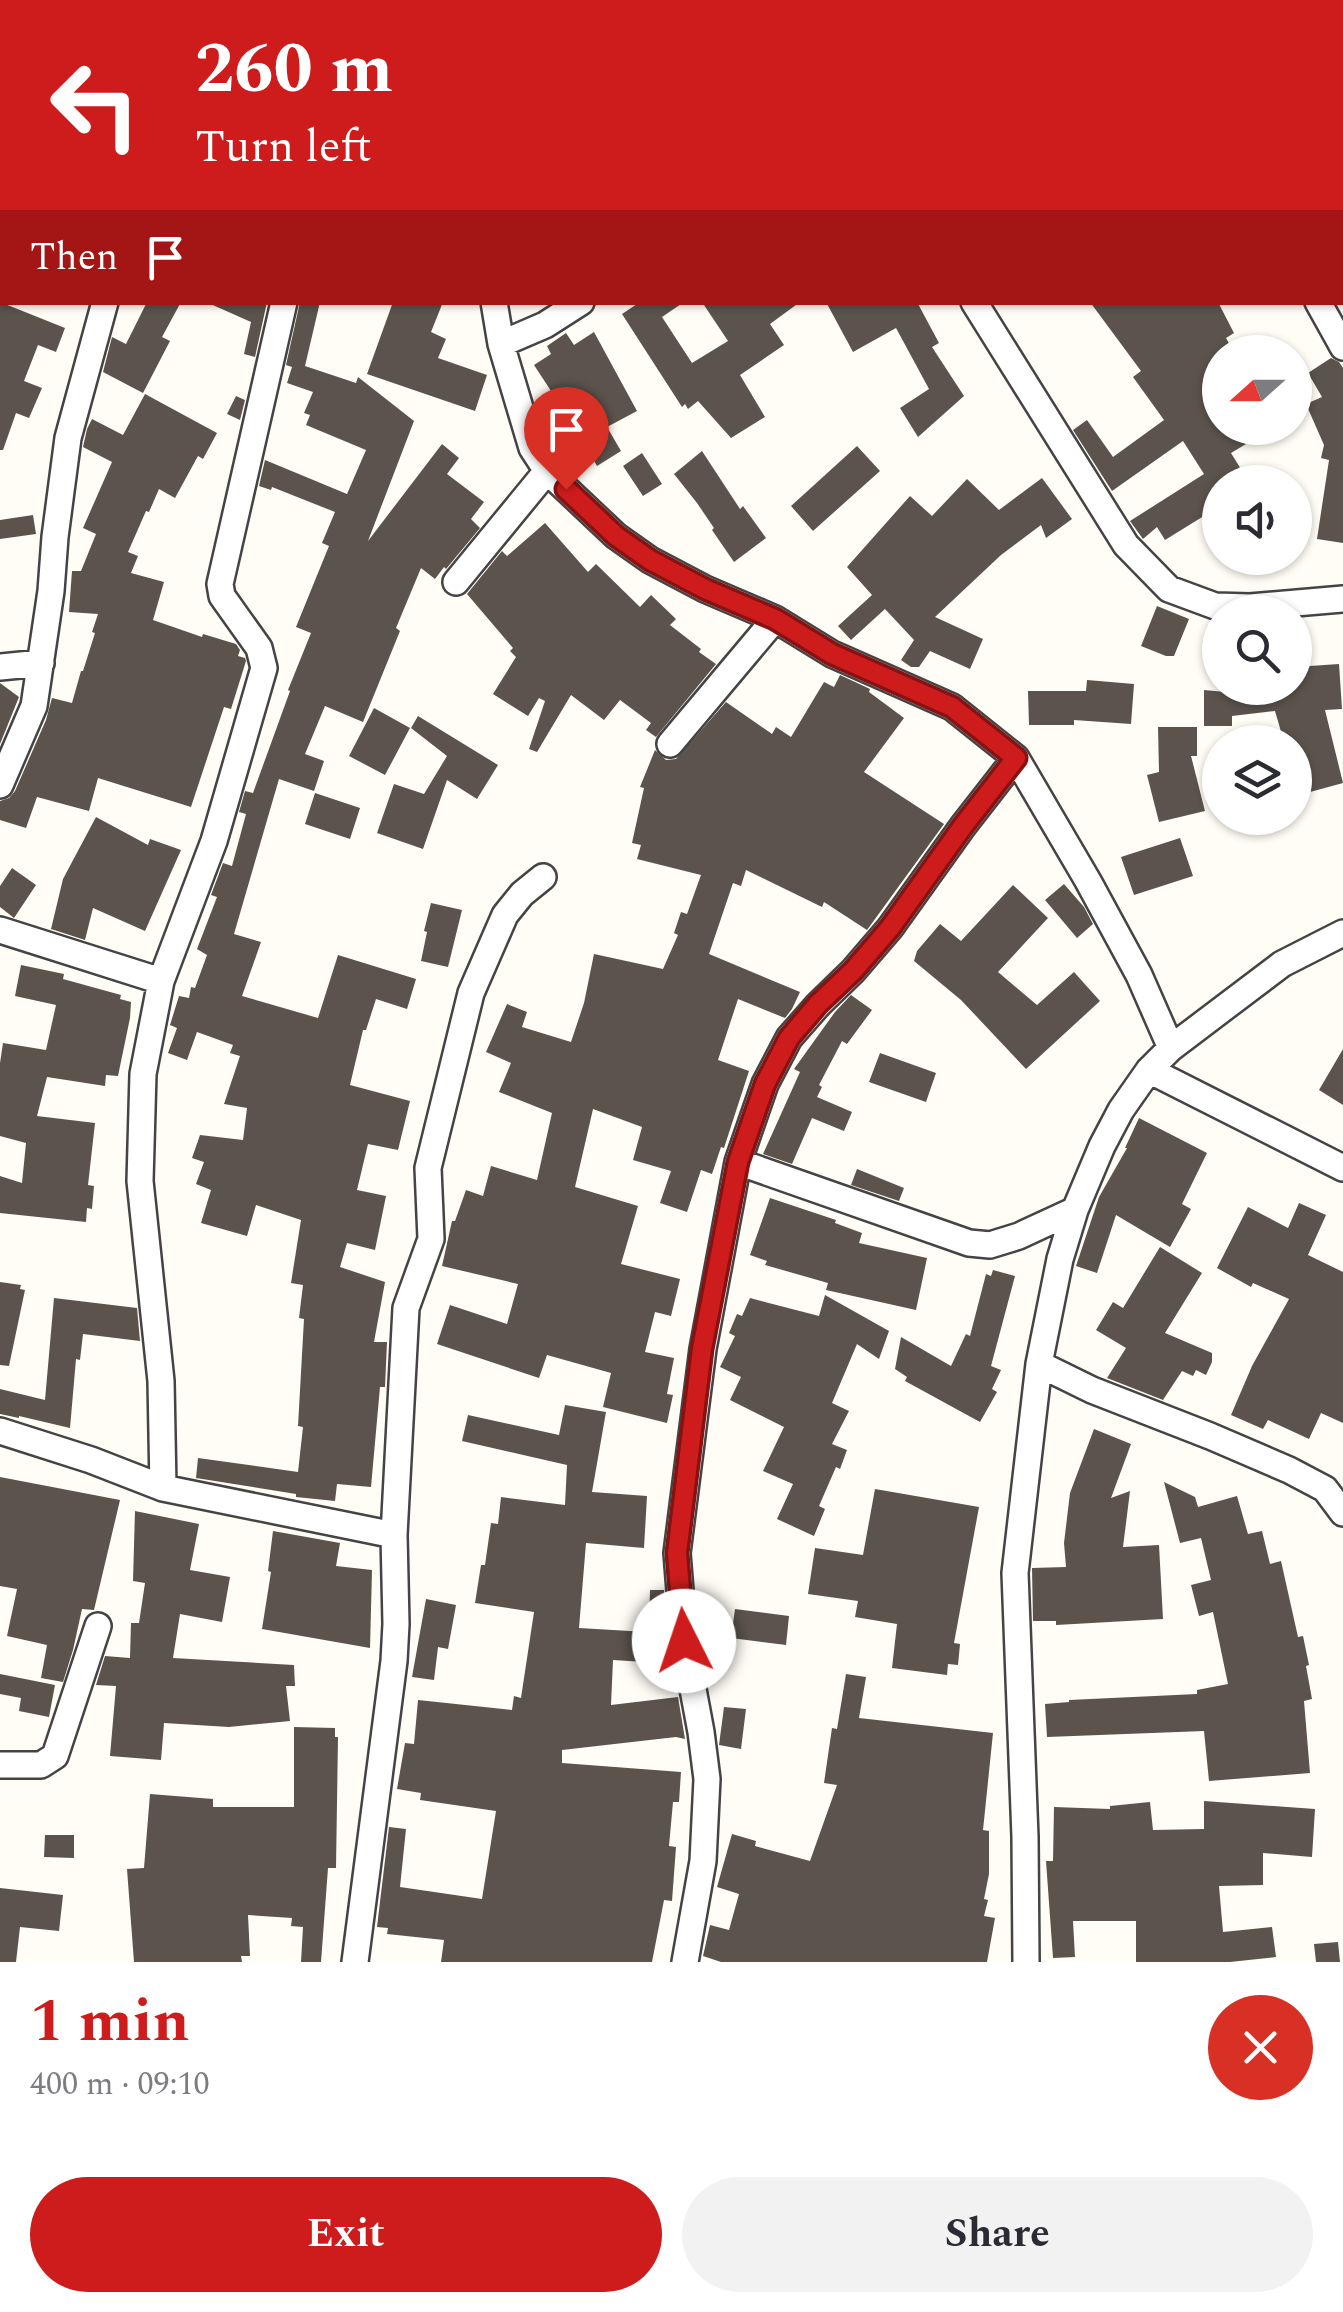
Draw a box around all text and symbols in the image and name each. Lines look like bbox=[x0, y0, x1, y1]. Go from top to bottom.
text: 260 m bbox=[195, 17, 393, 123]
icon: left bbox=[30, 40, 160, 170]
text: Turn left bbox=[195, 113, 372, 182]
text: Then bbox=[30, 229, 118, 287]
icon: arrive bbox=[138, 230, 193, 285]
north arrow bbox=[1202, 335, 1312, 445]
map controls bbox=[1202, 335, 1312, 835]
pin bbox=[524, 387, 609, 490]
icon: arrive bbox=[539, 402, 594, 457]
button: sound bbox=[1202, 465, 1312, 575]
button: search bbox=[1202, 595, 1312, 705]
button: layers bbox=[1202, 725, 1312, 835]
position arrow bbox=[632, 1589, 736, 1693]
text: 1 min bbox=[30, 1976, 190, 2068]
button: close bbox=[1208, 1995, 1313, 2100]
text: 400 m · 09:10 bbox=[30, 2060, 210, 2109]
button: Exit bbox=[30, 2177, 662, 2292]
button: Share bbox=[682, 2177, 1313, 2292]

